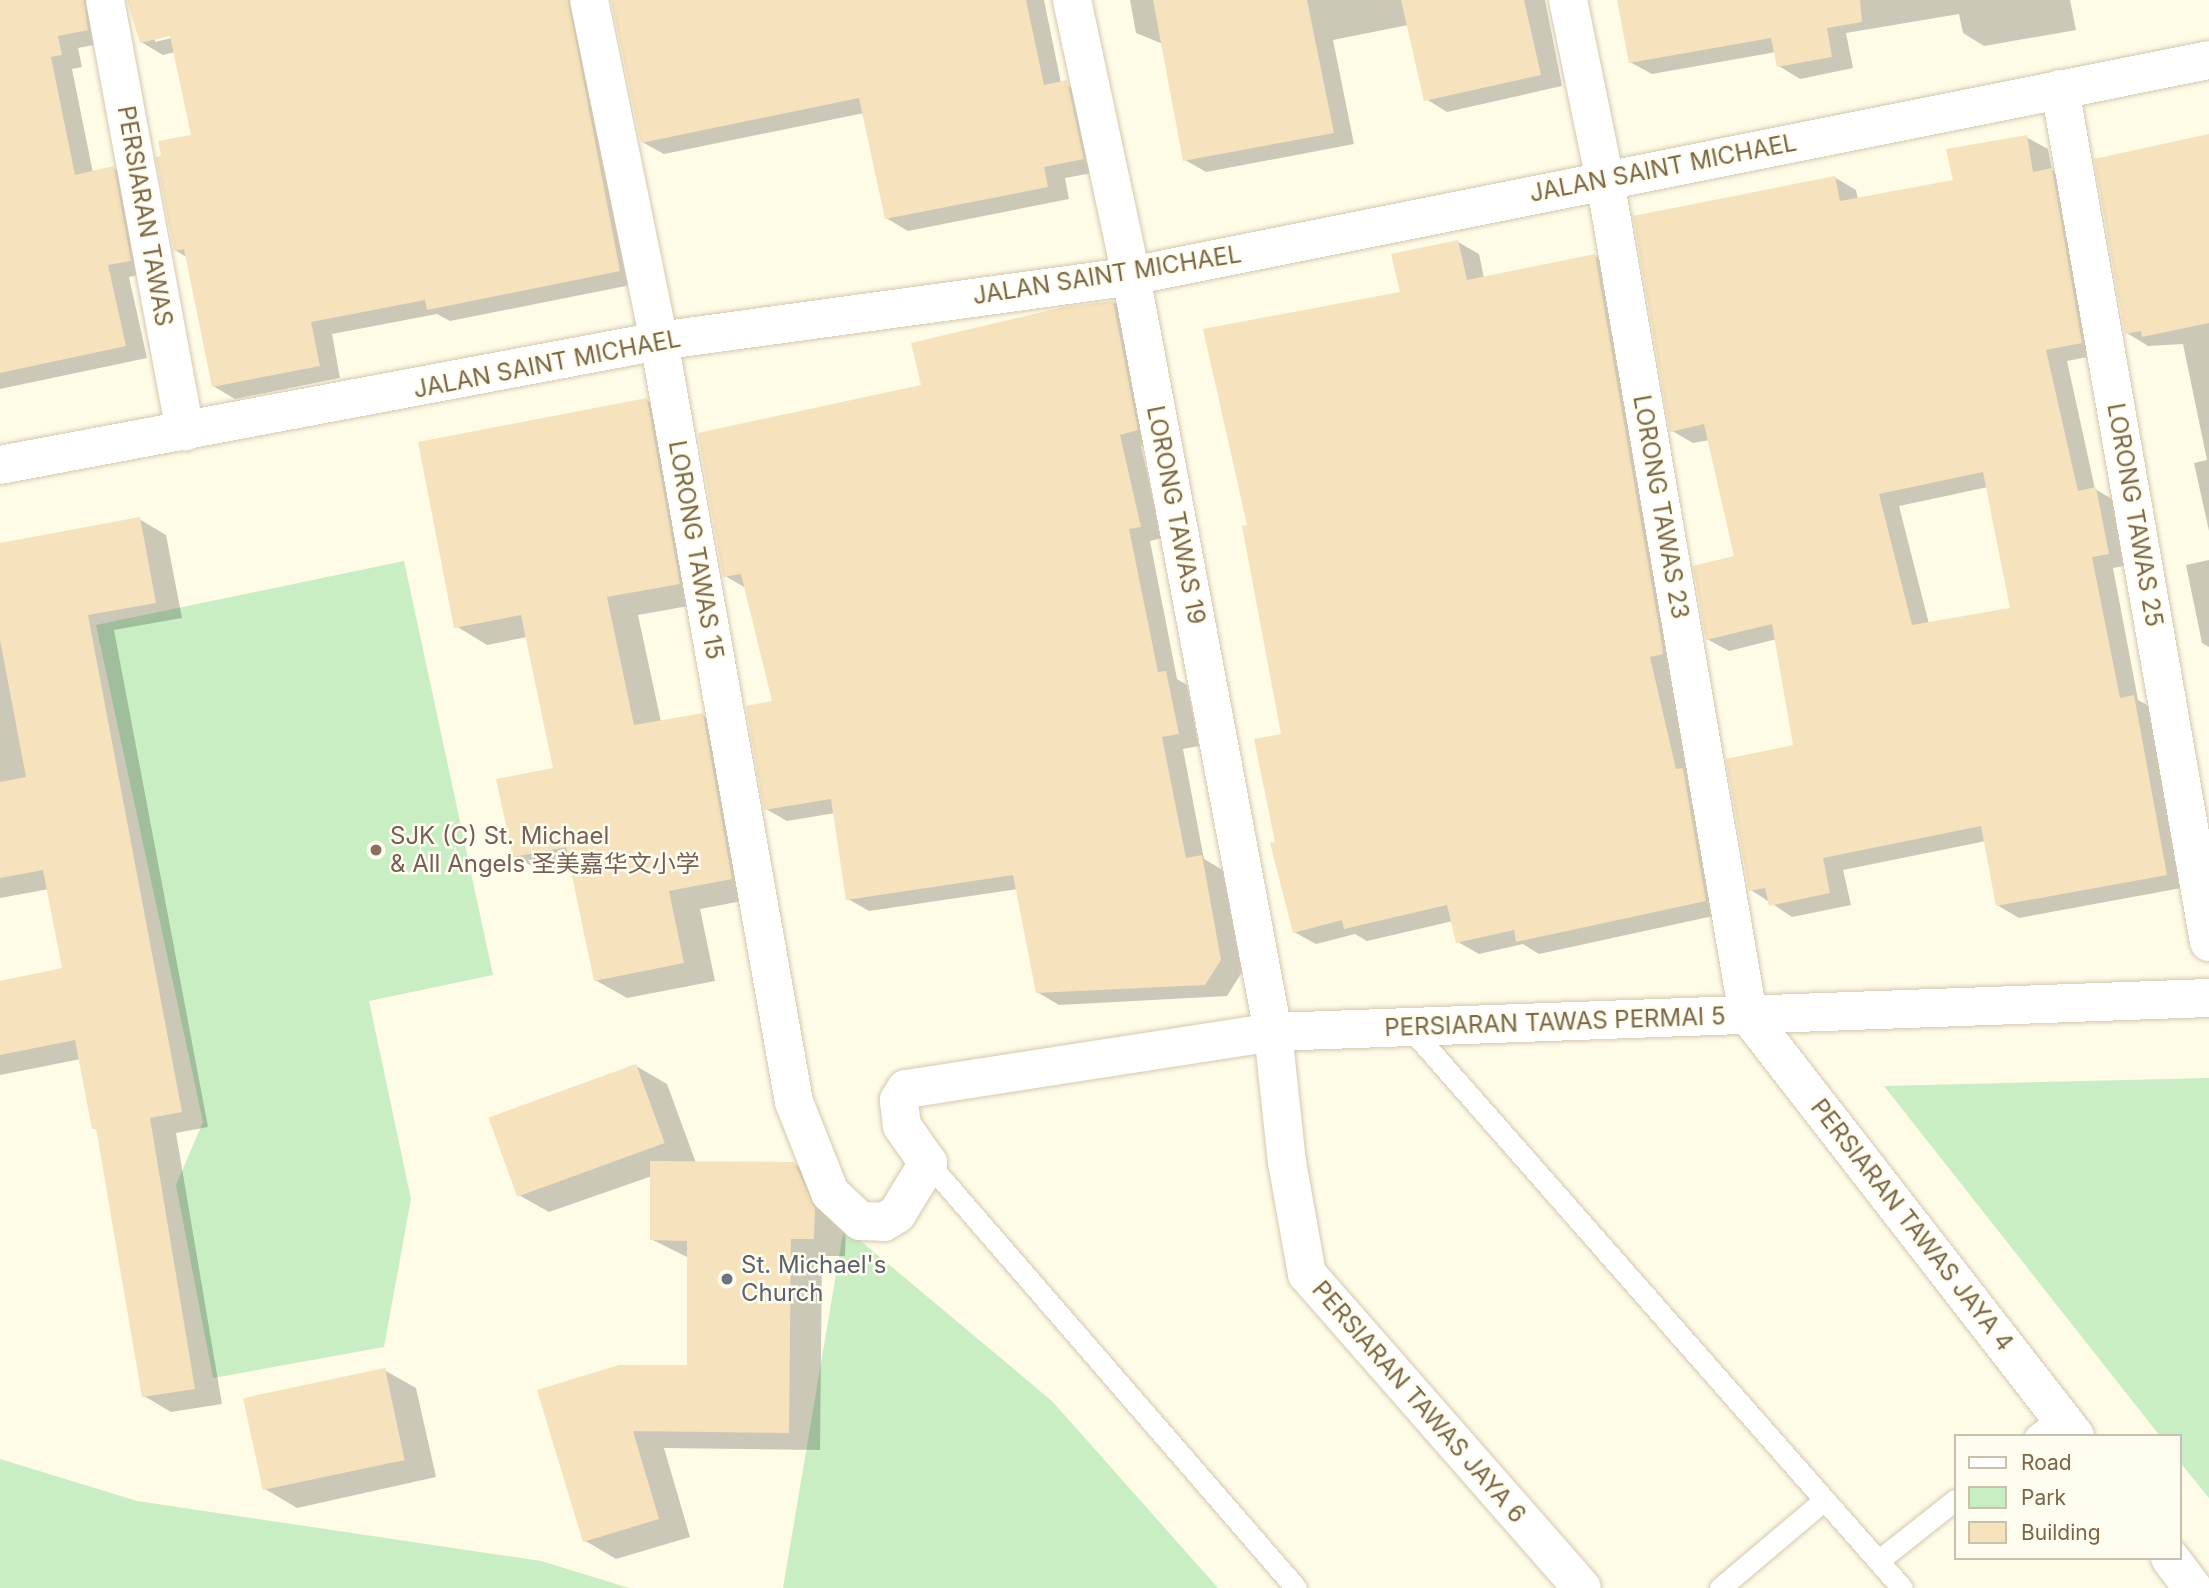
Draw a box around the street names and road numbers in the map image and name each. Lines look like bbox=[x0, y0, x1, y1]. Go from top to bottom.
street label: PERSIARAN TAWAS bbox=[111, 104, 179, 328]
street label: JALAN SAINT MICHAEL bbox=[1527, 128, 1799, 208]
street label: JALAN SAINT MICHAEL bbox=[971, 240, 1243, 310]
street label: JALAN SAINT MICHAEL bbox=[411, 324, 683, 404]
street label: LORONG TAWAS 23 bbox=[1627, 393, 1695, 621]
street label: LORONG TAWAS 25 bbox=[2101, 401, 2169, 629]
street label: LORONG TAWAS 19 bbox=[1141, 403, 1211, 627]
street label: LORONG TAWAS 15 bbox=[663, 438, 729, 662]
street label: PERSIARAN TAWAS PERMAI 5 bbox=[1384, 1002, 1726, 1042]
street label: PERSIARAN TAWAS JAYA 4 bbox=[1805, 1093, 2019, 1357]
street label: PERSIARAN TAWAS JAYA 6 bbox=[1306, 1275, 1532, 1529]

